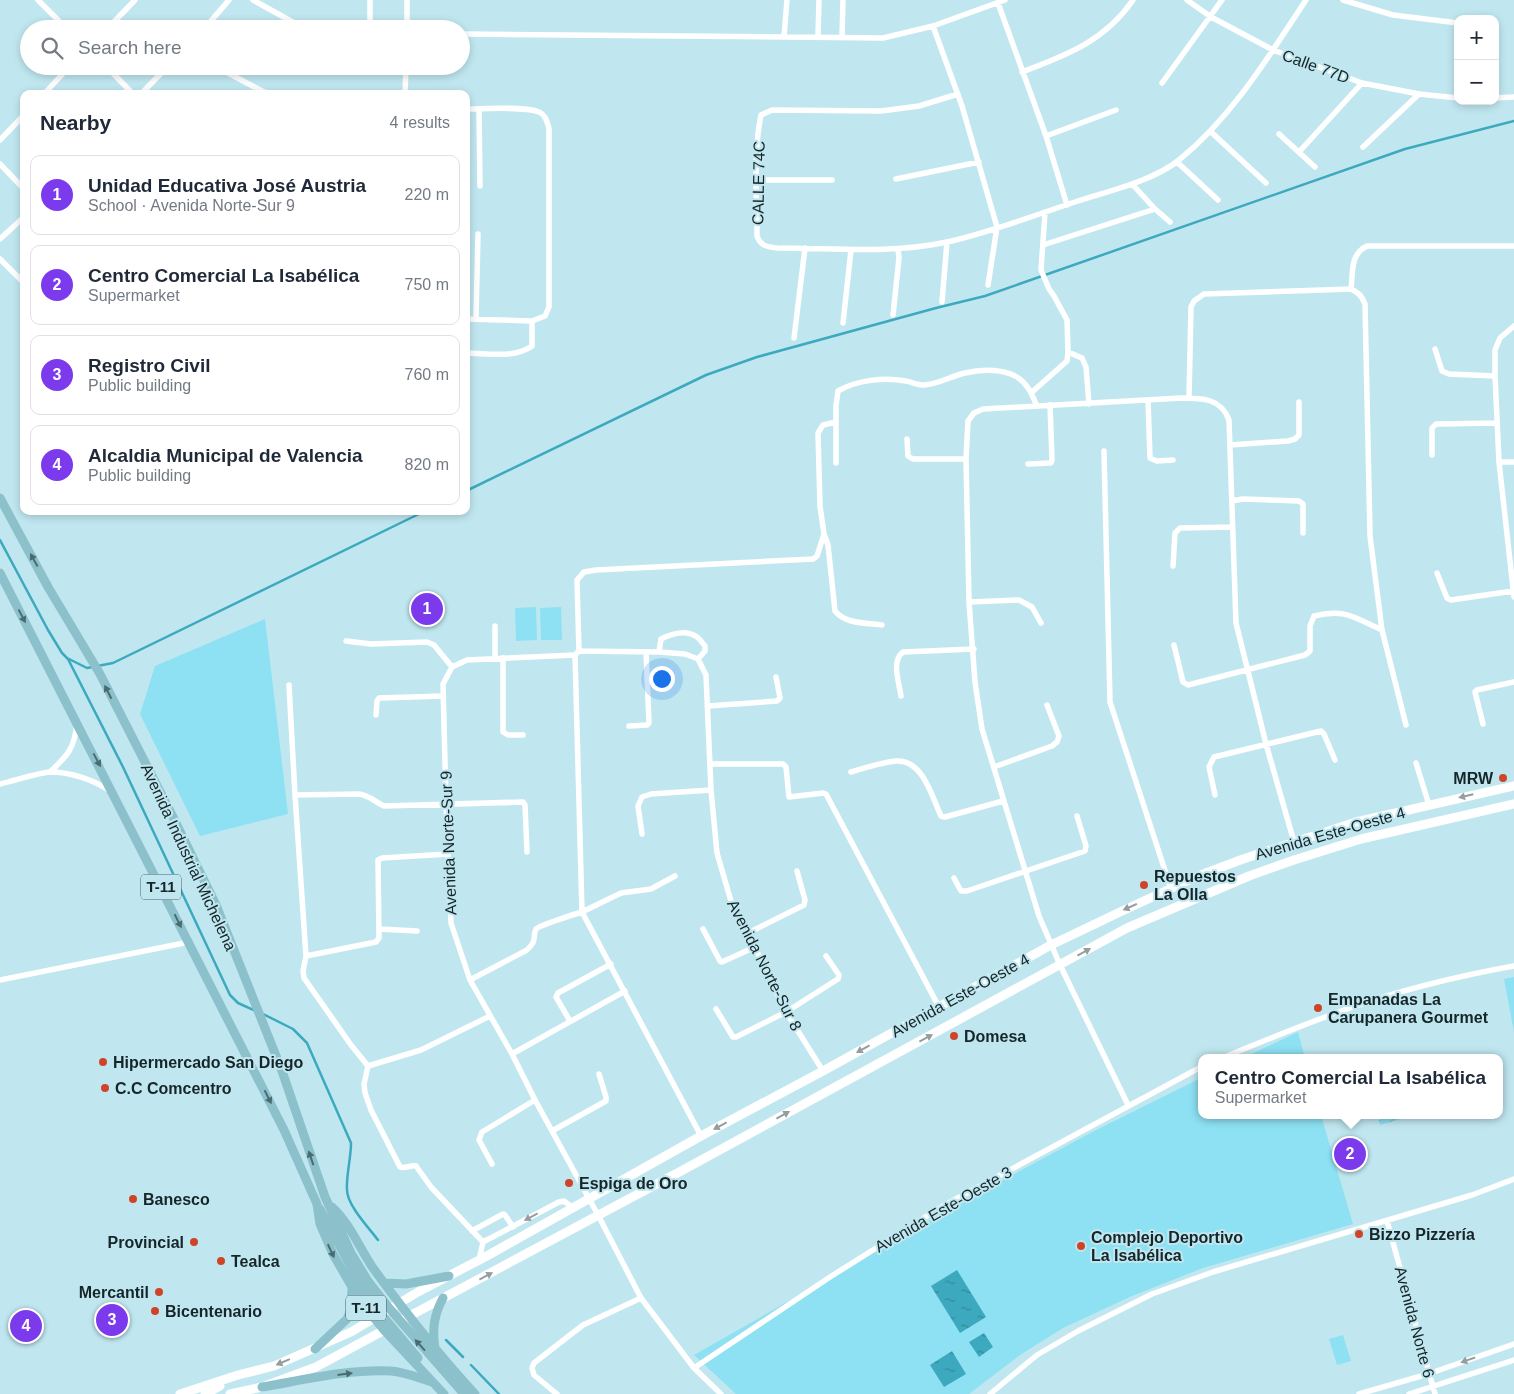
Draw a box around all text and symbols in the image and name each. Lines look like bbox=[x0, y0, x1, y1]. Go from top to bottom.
map controls bbox=[1454, 15, 1499, 105]
button: + bbox=[1454, 15, 1499, 60]
search box bbox=[20, 20, 470, 75]
icon: search bbox=[38, 34, 66, 62]
text: Search here bbox=[78, 37, 182, 58]
street label: Calle 77D bbox=[1280, 46, 1352, 86]
button: − bbox=[1454, 60, 1499, 105]
text: Nearby bbox=[40, 111, 111, 134]
text: 4 results bbox=[390, 114, 450, 131]
street label: CALLE 74C bbox=[749, 141, 768, 225]
text: Unidad Educativa José Austria bbox=[88, 175, 366, 196]
text: 1 bbox=[53, 186, 61, 203]
text: 220 m bbox=[405, 186, 449, 203]
text: School · Avenida Norte-Sur 9 bbox=[88, 197, 295, 214]
text: Centro Comercial La Isabélica bbox=[88, 265, 359, 286]
text: 2 bbox=[53, 276, 61, 293]
text: 750 m bbox=[405, 276, 449, 293]
text: Supermarket bbox=[88, 287, 180, 304]
text: Registro Civil bbox=[88, 355, 210, 376]
text: 3 bbox=[53, 366, 61, 383]
text: 760 m bbox=[405, 366, 449, 383]
text: Public building bbox=[88, 377, 191, 394]
text: Alcaldia Municipal de Valencia bbox=[88, 445, 363, 466]
text: 4 bbox=[53, 456, 61, 473]
text: 820 m bbox=[405, 456, 449, 473]
text: Public building bbox=[88, 467, 191, 484]
one-way arrow bbox=[29, 553, 38, 566]
pin: 1 bbox=[411, 590, 443, 628]
one-way arrow bbox=[18, 609, 27, 623]
your location bbox=[649, 666, 675, 692]
one-way arrow bbox=[104, 684, 112, 699]
one-way arrow bbox=[93, 753, 101, 768]
street label: Avenida Industrial Michelena bbox=[138, 761, 239, 953]
street label: Avenida Norte-Sur 9 bbox=[437, 770, 460, 916]
place label: MRW bbox=[1453, 770, 1494, 787]
marker: MRW bbox=[1497, 772, 1509, 784]
one-way arrow bbox=[1459, 792, 1474, 800]
street label: Avenida Este-Oeste 4 bbox=[1253, 804, 1407, 863]
place label: Repuestos La Olla bbox=[1154, 868, 1236, 903]
road number: T-11 bbox=[141, 874, 181, 900]
marker: Repuestos La Olla bbox=[1138, 879, 1150, 891]
street label: Avenida Norte-Sur 8 bbox=[724, 897, 805, 1034]
one-way arrow bbox=[1123, 903, 1137, 911]
one-way arrow bbox=[174, 914, 182, 928]
one-way arrow bbox=[1076, 948, 1091, 956]
street label: Avenida Este-Oeste 4 bbox=[888, 950, 1032, 1041]
place label: Empanadas La Carupanera Gourmet bbox=[1328, 991, 1489, 1026]
marker: Empanadas La Carupanera Gourmet bbox=[1312, 1002, 1324, 1014]
place label: Domesa bbox=[964, 1028, 1026, 1045]
marker: Domesa bbox=[948, 1030, 960, 1042]
one-way arrow bbox=[918, 1034, 933, 1042]
one-way arrow bbox=[856, 1044, 870, 1053]
place label: Hipermercado San Diego bbox=[113, 1054, 304, 1071]
popup bbox=[1198, 1054, 1503, 1119]
marker: Hipermercado San Diego bbox=[97, 1056, 109, 1068]
text: Centro Comercial La Isabélica bbox=[1215, 1067, 1486, 1088]
place label: C.C Comcentro bbox=[115, 1080, 232, 1097]
marker: C.C Comcentro bbox=[99, 1082, 111, 1094]
text: Supermarket bbox=[1215, 1089, 1306, 1106]
one-way arrow bbox=[264, 1090, 272, 1104]
one-way arrow bbox=[776, 1111, 789, 1120]
one-way arrow bbox=[713, 1122, 727, 1130]
pin: 2 bbox=[1334, 1135, 1366, 1173]
one-way arrow bbox=[307, 1150, 315, 1165]
street label: Avenida Este-Oeste 3 bbox=[872, 1163, 1015, 1256]
place label: Espiga de Oro bbox=[579, 1175, 688, 1192]
marker: Espiga de Oro bbox=[563, 1177, 575, 1189]
place label: Banesco bbox=[143, 1191, 210, 1208]
marker: Banesco bbox=[127, 1193, 139, 1205]
one-way arrow bbox=[524, 1213, 538, 1221]
place label: Bizzo Pizzería bbox=[1369, 1226, 1475, 1243]
marker: Bizzo Pizzería bbox=[1353, 1228, 1365, 1240]
place label: Complejo Deportivo La Isabélica bbox=[1091, 1229, 1243, 1264]
place label: Provincial bbox=[108, 1234, 184, 1251]
marker: Provincial bbox=[188, 1236, 200, 1248]
marker: Complejo Deportivo La Isabélica bbox=[1075, 1240, 1087, 1252]
one-way arrow bbox=[327, 1243, 336, 1258]
place label: Tealca bbox=[231, 1253, 280, 1270]
marker: Tealca bbox=[215, 1255, 227, 1267]
street label: Avenida Norte 6 bbox=[1391, 1265, 1438, 1380]
one-way arrow bbox=[479, 1272, 493, 1280]
place label: Mercantil bbox=[79, 1284, 149, 1301]
marker: Mercantil bbox=[153, 1286, 165, 1298]
road number: T-11 bbox=[346, 1296, 386, 1320]
pin: 3 bbox=[96, 1301, 128, 1339]
place label: Bicentenario bbox=[165, 1303, 262, 1320]
marker: Bicentenario bbox=[149, 1305, 161, 1317]
pin: 4 bbox=[10, 1307, 42, 1345]
one-way arrow bbox=[414, 1339, 426, 1351]
one-way arrow bbox=[1460, 1356, 1475, 1364]
one-way arrow bbox=[276, 1359, 291, 1366]
one-way arrow bbox=[338, 1370, 354, 1378]

